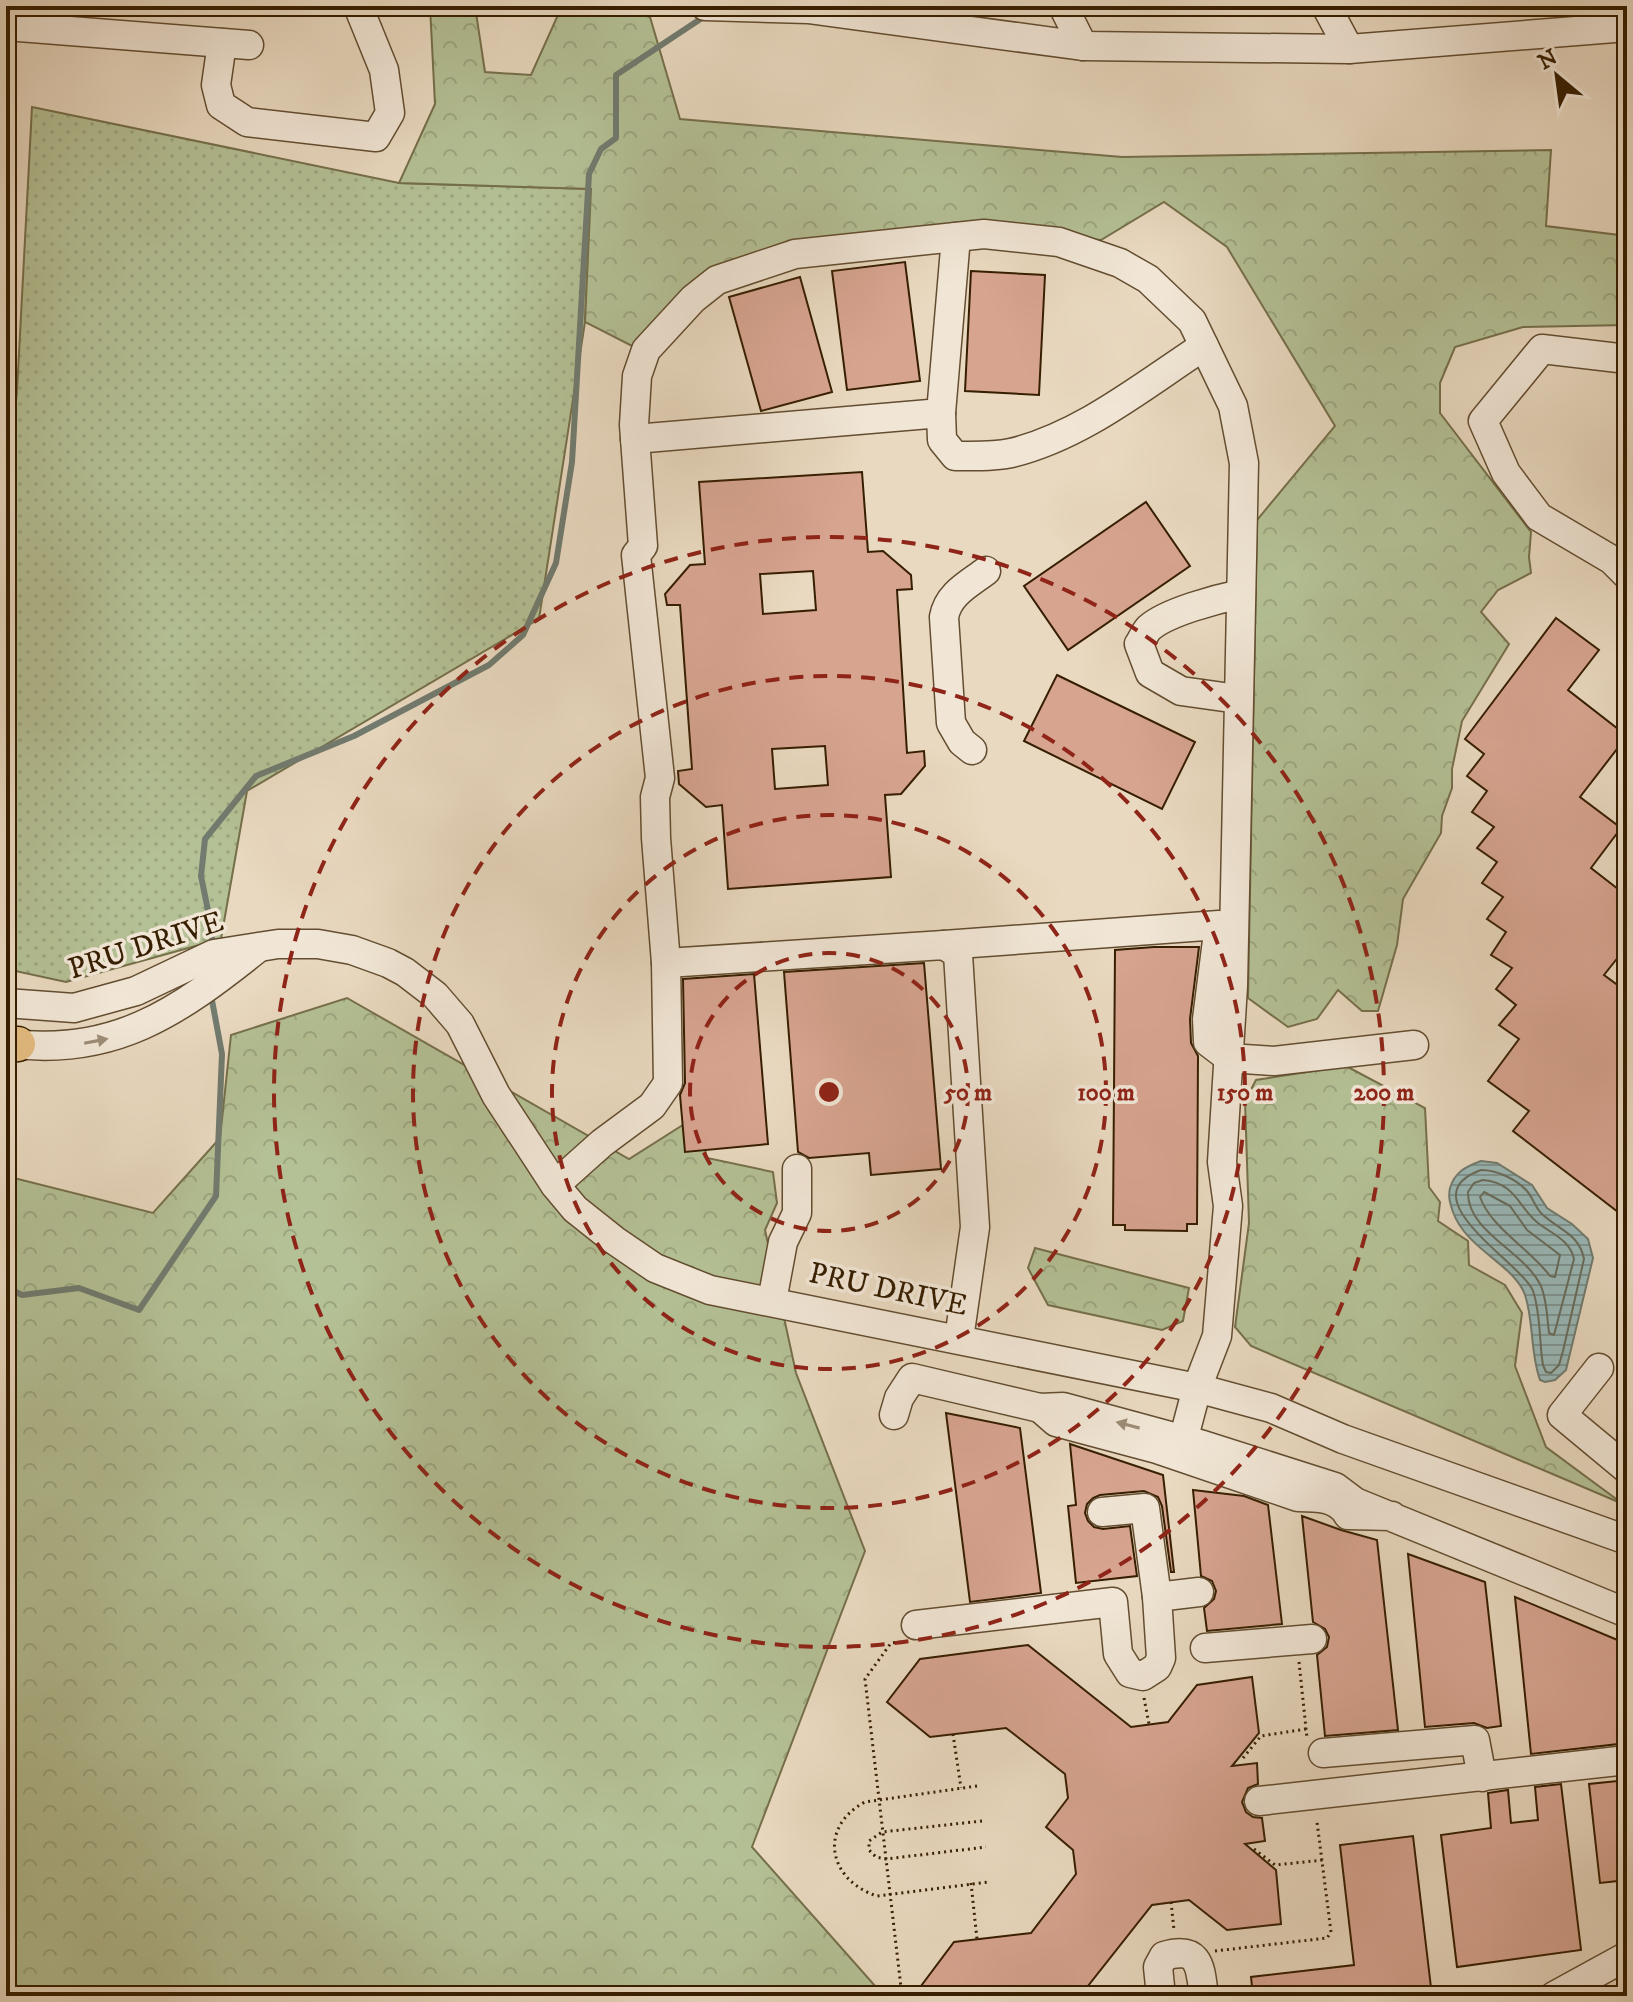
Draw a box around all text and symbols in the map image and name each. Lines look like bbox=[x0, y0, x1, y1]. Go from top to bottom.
north arrow bbox=[1517, 36, 1597, 116]
text: N bbox=[1534, 44, 1562, 76]
street label: PRU DRIVE bbox=[64, 904, 228, 988]
one-way arrow bbox=[84, 1034, 109, 1046]
centre of rings bbox=[815, 1078, 843, 1106]
text: 50 m bbox=[943, 1078, 992, 1108]
text: 100 m bbox=[1077, 1078, 1135, 1108]
text: 150 m bbox=[1217, 1078, 1273, 1108]
text: 200 m bbox=[1354, 1078, 1414, 1108]
street label: PRU DRIVE bbox=[805, 1255, 971, 1325]
one-way arrow bbox=[1116, 1418, 1141, 1430]

